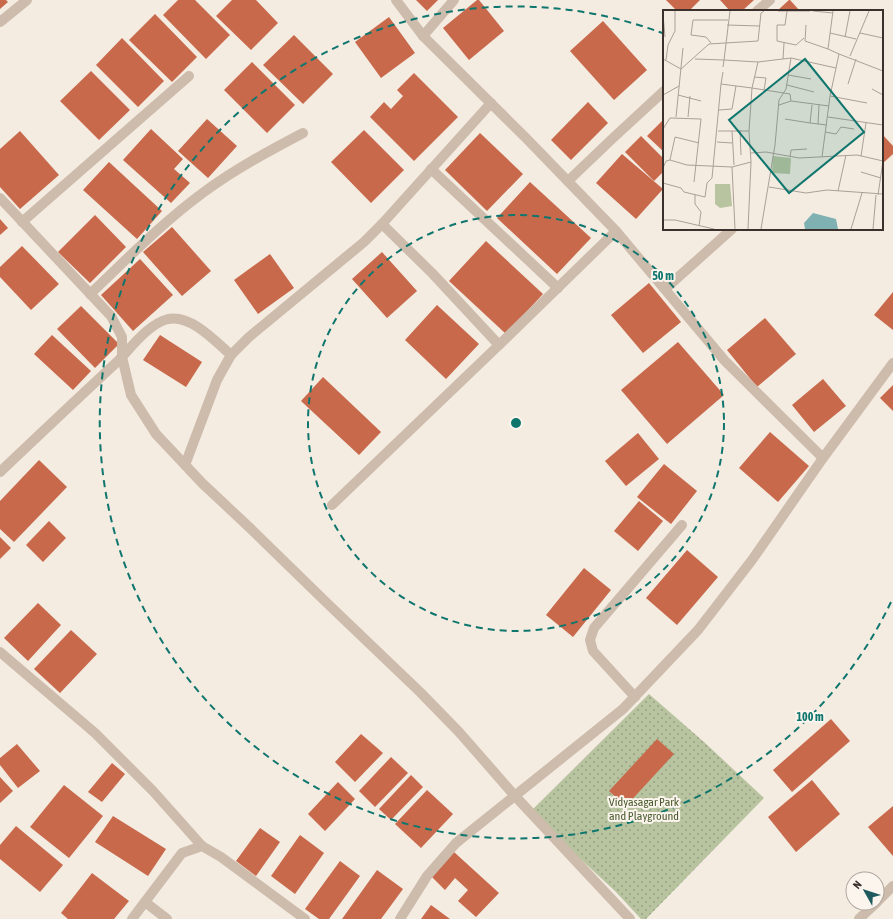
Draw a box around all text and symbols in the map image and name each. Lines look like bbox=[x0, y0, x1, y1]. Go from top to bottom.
inset map bbox=[663, 10, 883, 230]
text: 50 m bbox=[652, 269, 674, 283]
centre of rings bbox=[509, 416, 523, 430]
text: 100 m bbox=[796, 710, 824, 724]
park label: Vidyasagar Park and Playground bbox=[609, 795, 680, 823]
north arrow bbox=[845, 871, 885, 911]
text: N bbox=[851, 878, 864, 891]

